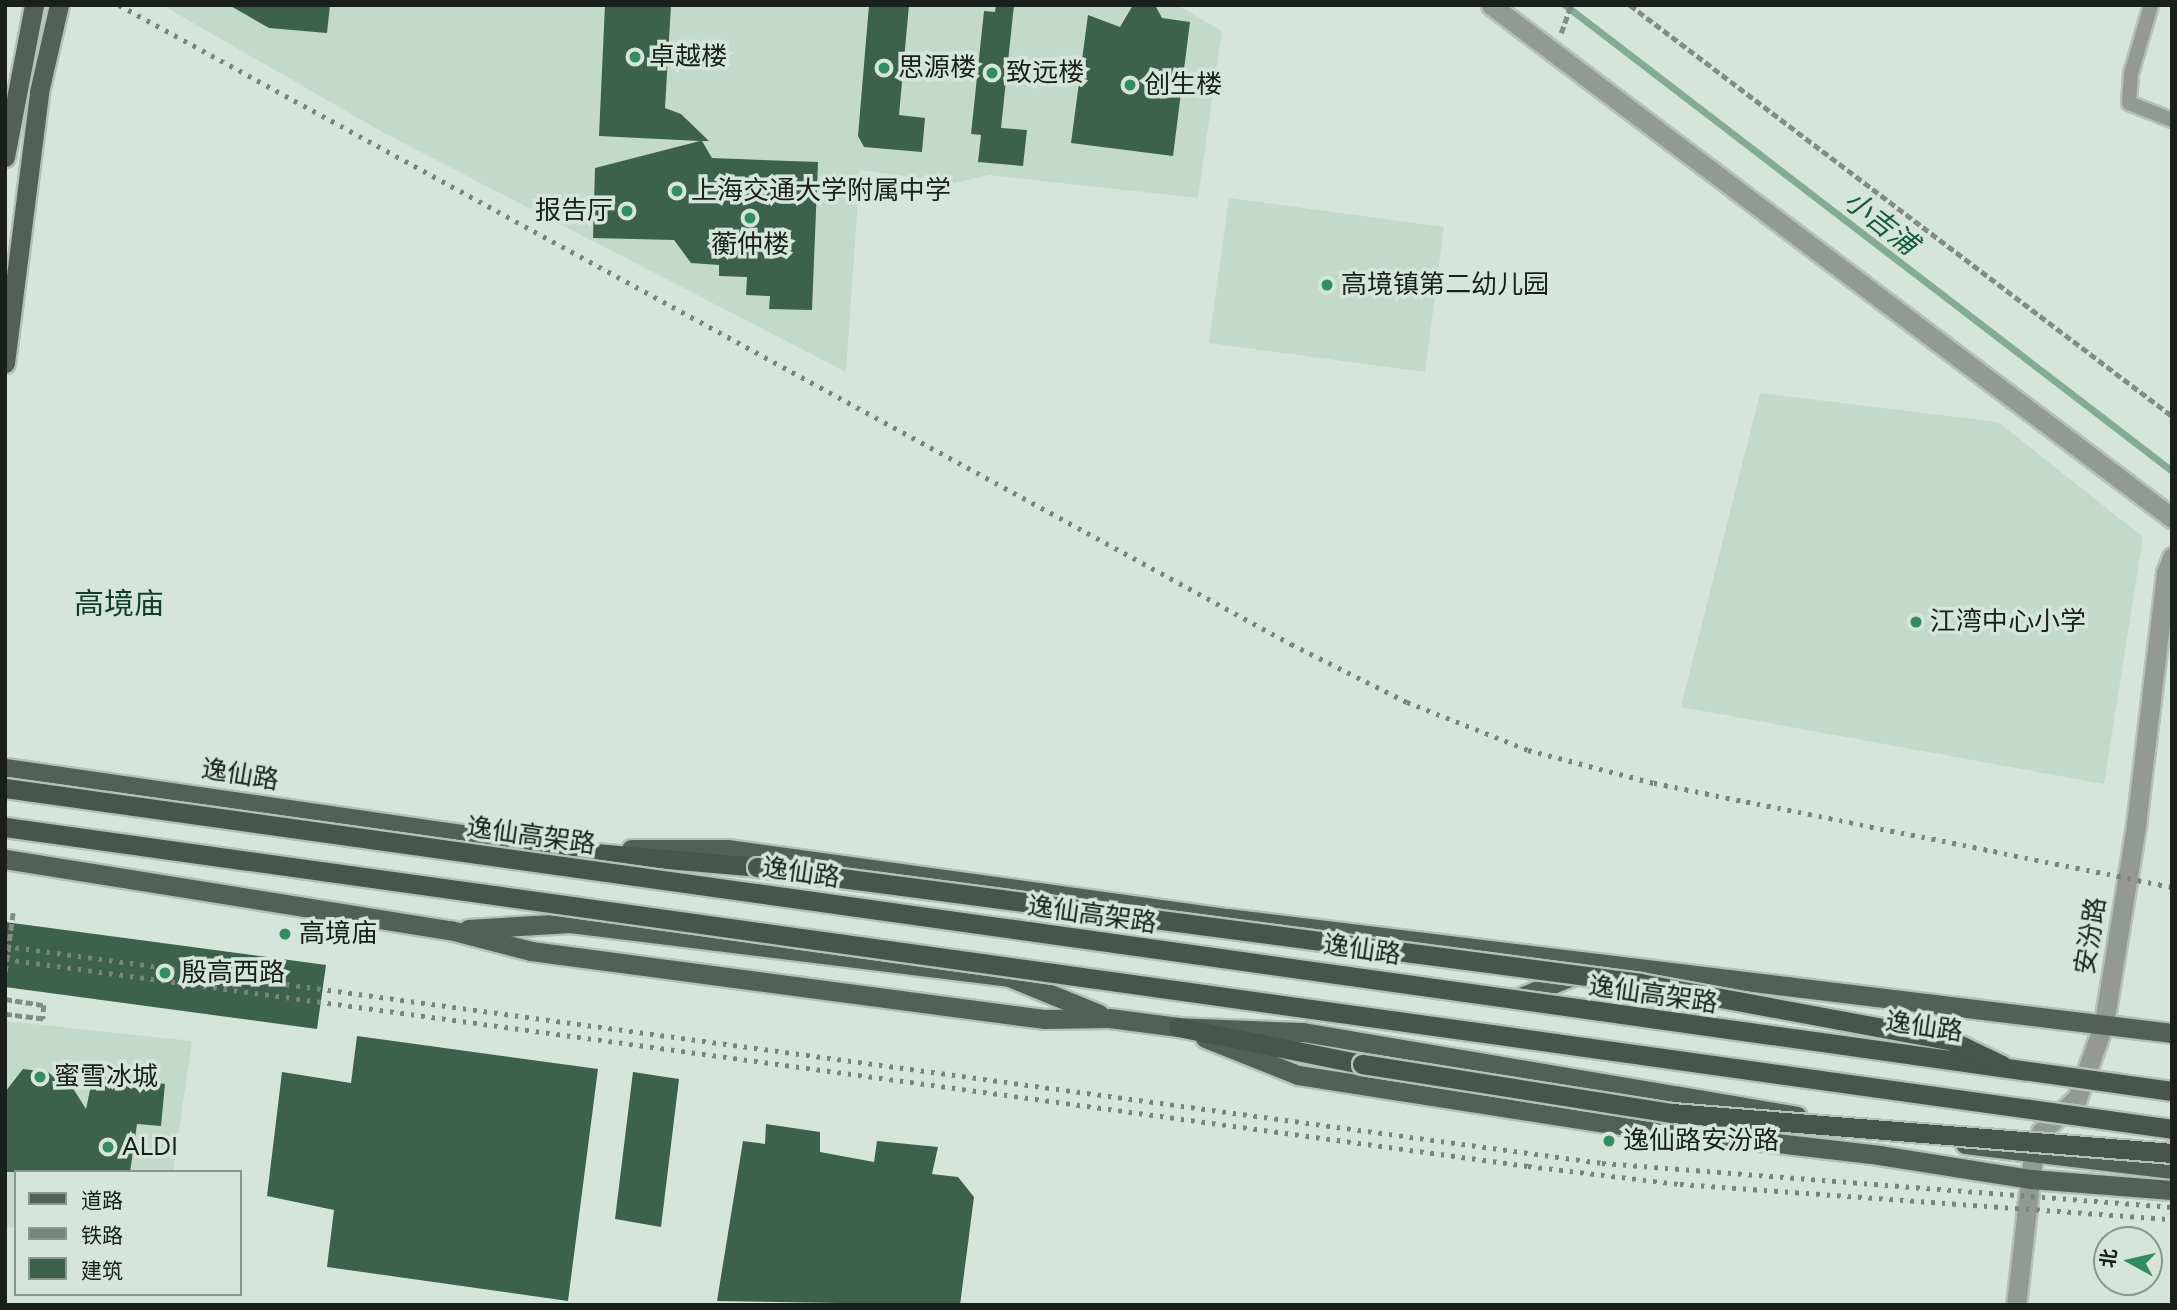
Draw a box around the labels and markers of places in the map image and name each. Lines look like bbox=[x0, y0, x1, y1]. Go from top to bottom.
place label: 卓越楼 bbox=[649, 41, 727, 73]
marker: 卓越楼 bbox=[627, 49, 643, 65]
place label: 思源楼 bbox=[898, 52, 976, 84]
place label: 致远楼 bbox=[1006, 57, 1084, 89]
marker: 思源楼 bbox=[876, 60, 892, 76]
marker: 致远楼 bbox=[984, 65, 1000, 81]
place label: 创生楼 bbox=[1144, 69, 1222, 101]
marker: 创生楼 bbox=[1122, 77, 1138, 93]
place label: 上海交通大学附属中学 bbox=[691, 175, 951, 207]
marker: 上海交通大学附属中学 bbox=[669, 183, 685, 199]
place label: 报告厅 bbox=[535, 195, 613, 227]
marker: 报告厅 bbox=[619, 203, 635, 219]
marker: 蘅仲楼 bbox=[742, 210, 758, 226]
place label: 蘅仲楼 bbox=[711, 229, 789, 261]
place label: 高境镇第二幼儿园 bbox=[1341, 269, 1549, 301]
marker: 高境镇第二幼儿园 bbox=[1319, 277, 1335, 293]
place label: 江湾中心小学 bbox=[1930, 606, 2086, 638]
marker: 江湾中心小学 bbox=[1908, 614, 1924, 630]
place label: 高境庙 bbox=[299, 918, 377, 950]
marker: 高境庙 bbox=[277, 926, 293, 942]
place label: 殷高西路 bbox=[181, 957, 285, 989]
marker: 殷高西路 bbox=[155, 963, 175, 983]
place label: 蜜雪冰城 bbox=[54, 1061, 158, 1093]
marker: 蜜雪冰城 bbox=[32, 1069, 48, 1085]
place label: 逸仙路安汾路 bbox=[1623, 1125, 1779, 1157]
place label: ALDI bbox=[122, 1131, 178, 1163]
marker: 逸仙路安汾路 bbox=[1601, 1133, 1617, 1149]
marker: ALDI bbox=[100, 1139, 116, 1155]

